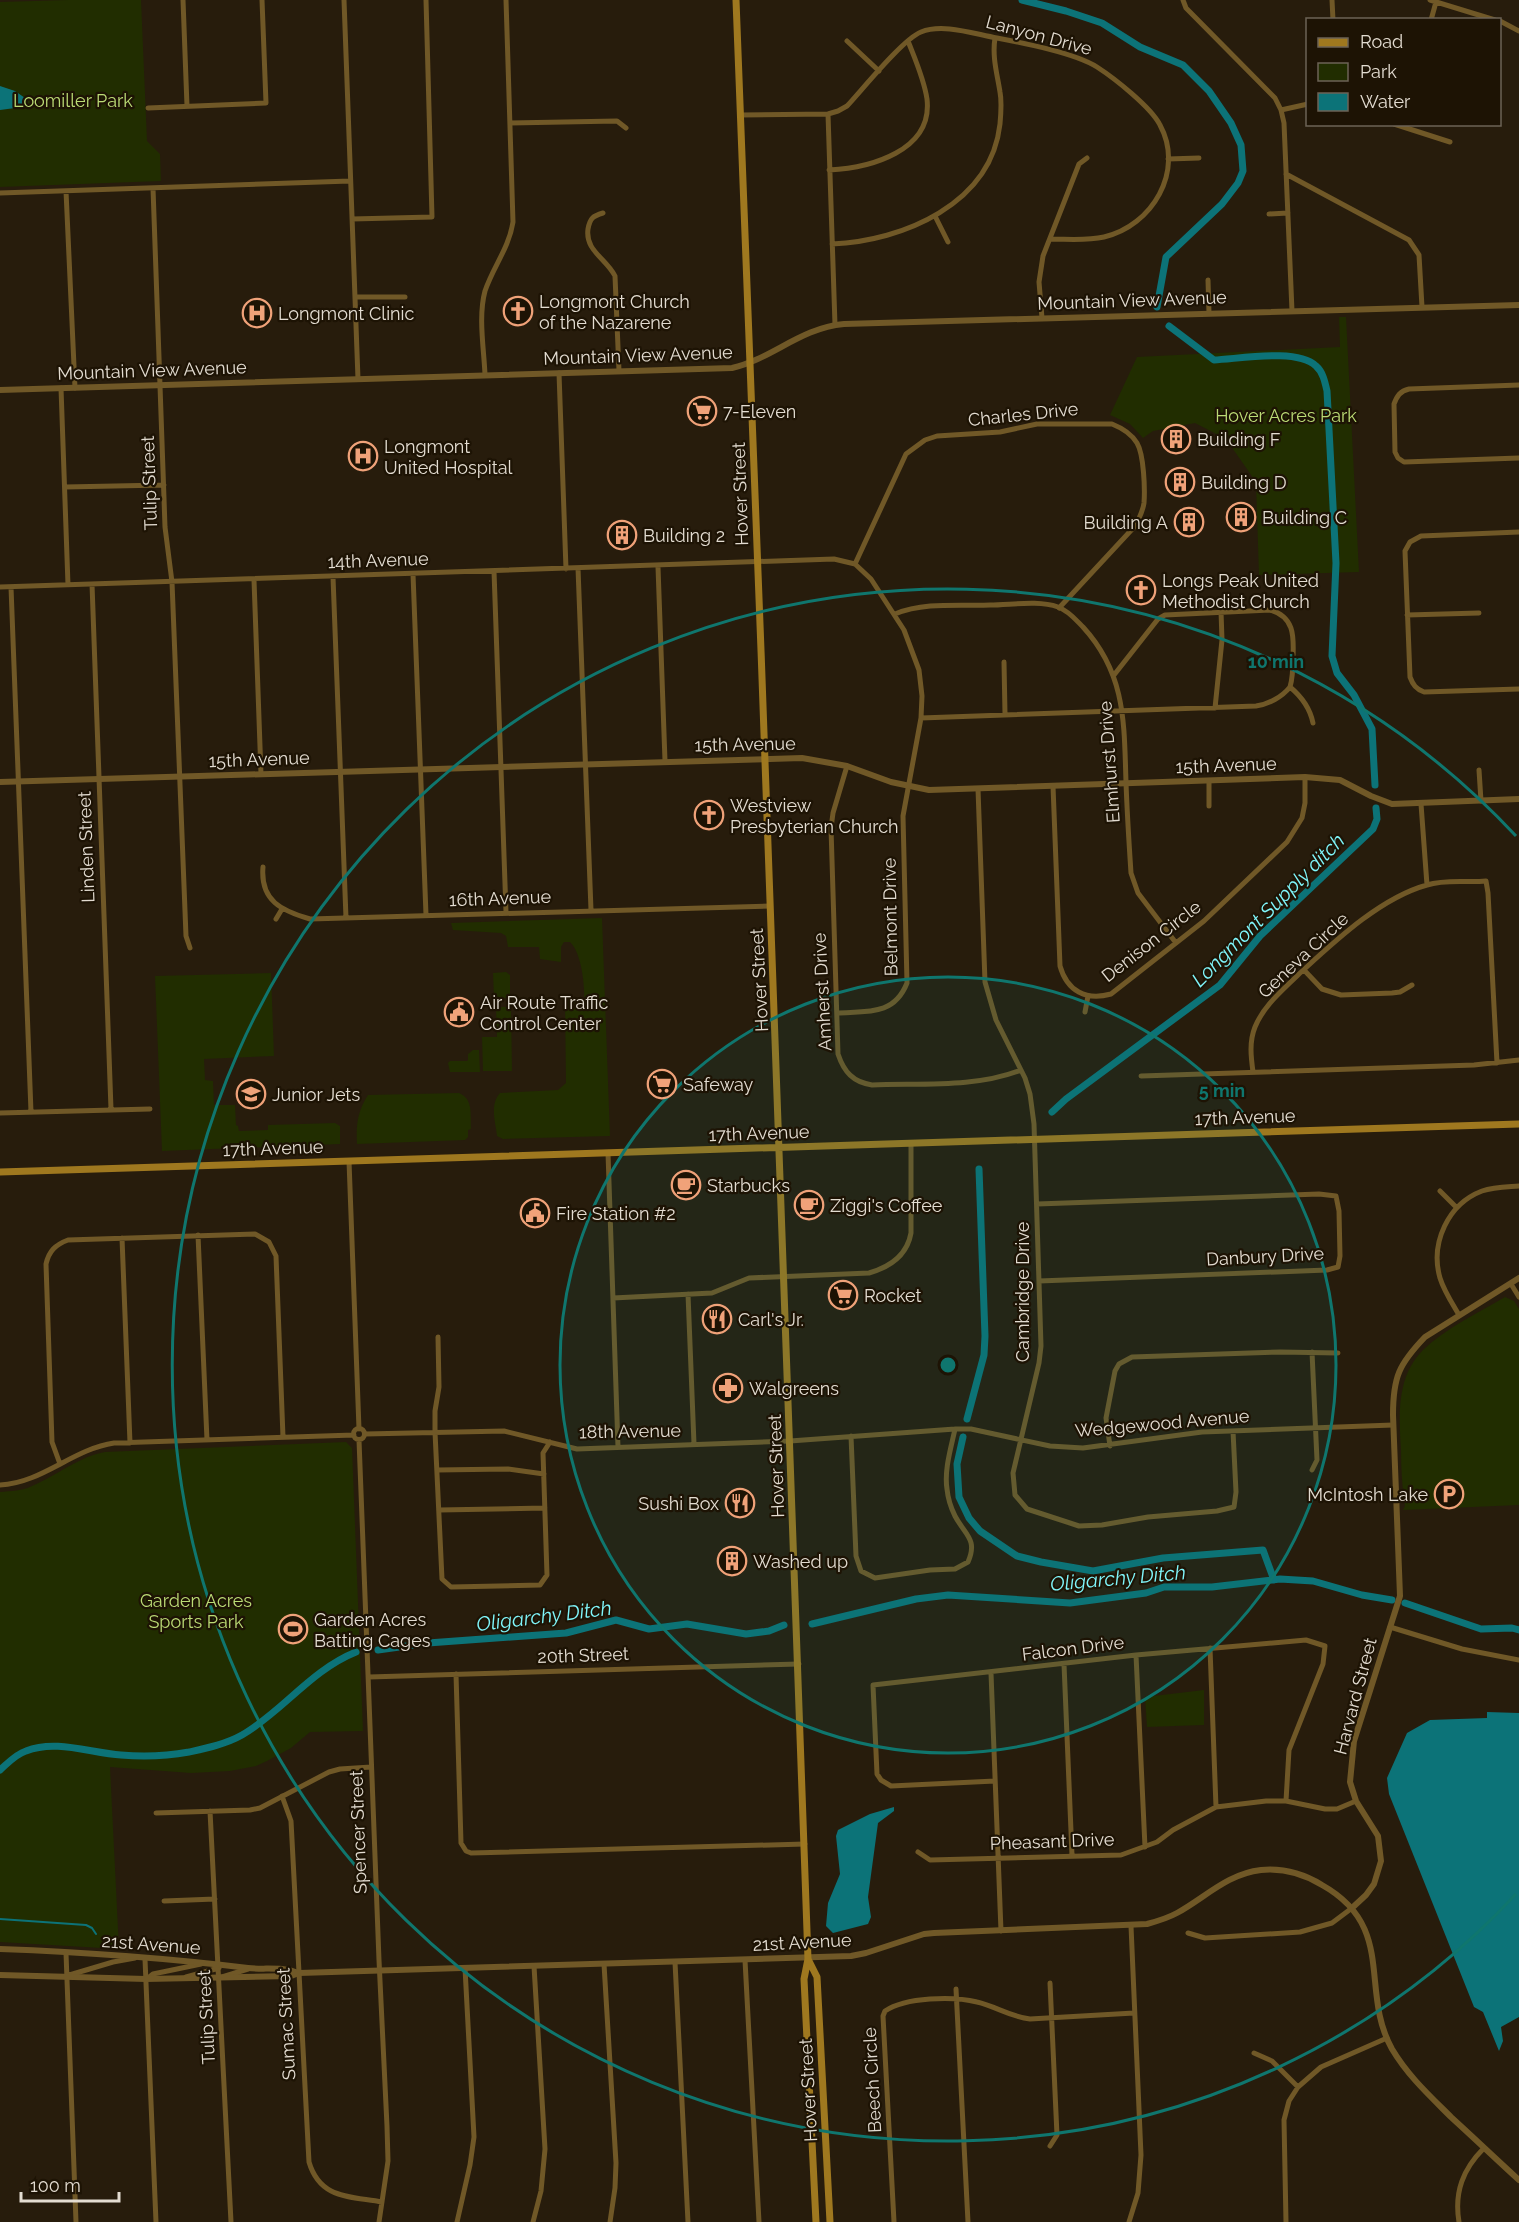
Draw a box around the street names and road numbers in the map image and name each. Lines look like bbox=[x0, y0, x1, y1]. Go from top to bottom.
street label: Lanyon Drive bbox=[984, 11, 1095, 59]
street label: Mountain View Avenue bbox=[1037, 286, 1227, 314]
street label: Mountain View Avenue bbox=[543, 341, 733, 369]
street label: Mountain View Avenue bbox=[57, 356, 247, 384]
street label: Charles Drive bbox=[967, 398, 1080, 430]
street label: Tulip Street bbox=[137, 435, 161, 531]
street label: Hover Street bbox=[728, 442, 752, 546]
street label: 14th Avenue bbox=[327, 548, 429, 572]
street label: Elmhurst Drive bbox=[1094, 700, 1124, 824]
street label: 15th Avenue bbox=[694, 733, 796, 755]
street label: 15th Avenue bbox=[208, 747, 310, 771]
street label: 15th Avenue bbox=[1175, 753, 1277, 777]
street label: Linden Street bbox=[74, 791, 98, 903]
street label: Belmont Drive bbox=[878, 857, 902, 977]
street label: 16th Avenue bbox=[449, 886, 552, 910]
street label: Denison Circle bbox=[1097, 896, 1205, 986]
street label: Geneva Circle bbox=[1254, 908, 1353, 1002]
street label: Hover Street bbox=[746, 928, 772, 1032]
street label: Amherst Drive bbox=[808, 932, 836, 1052]
street label: 17th Avenue bbox=[1194, 1105, 1296, 1129]
street label: 17th Avenue bbox=[708, 1121, 810, 1145]
street label: 17th Avenue bbox=[222, 1136, 324, 1160]
street label: Cambridge Drive bbox=[1012, 1221, 1033, 1362]
street label: Danbury Drive bbox=[1206, 1242, 1325, 1270]
street label: Wedgewood Avenue bbox=[1074, 1405, 1250, 1441]
street label: Hover Street bbox=[764, 1414, 788, 1518]
street label: 18th Avenue bbox=[579, 1420, 682, 1442]
street label: Falcon Drive bbox=[1021, 1631, 1126, 1665]
street label: Harvard Street bbox=[1329, 1635, 1381, 1757]
street label: 20th Street bbox=[537, 1643, 629, 1667]
street label: Spencer Street bbox=[345, 1770, 371, 1894]
street label: Pheasant Drive bbox=[989, 1828, 1115, 1854]
street label: 21st Avenue bbox=[752, 1929, 852, 1955]
street label: 21st Avenue bbox=[101, 1930, 202, 1958]
street label: Sumac Street bbox=[273, 1967, 299, 2081]
street label: Tulip Street bbox=[193, 1969, 219, 2065]
street label: Beech Circle bbox=[859, 2026, 885, 2133]
street label: Hover Street bbox=[795, 2038, 821, 2142]

